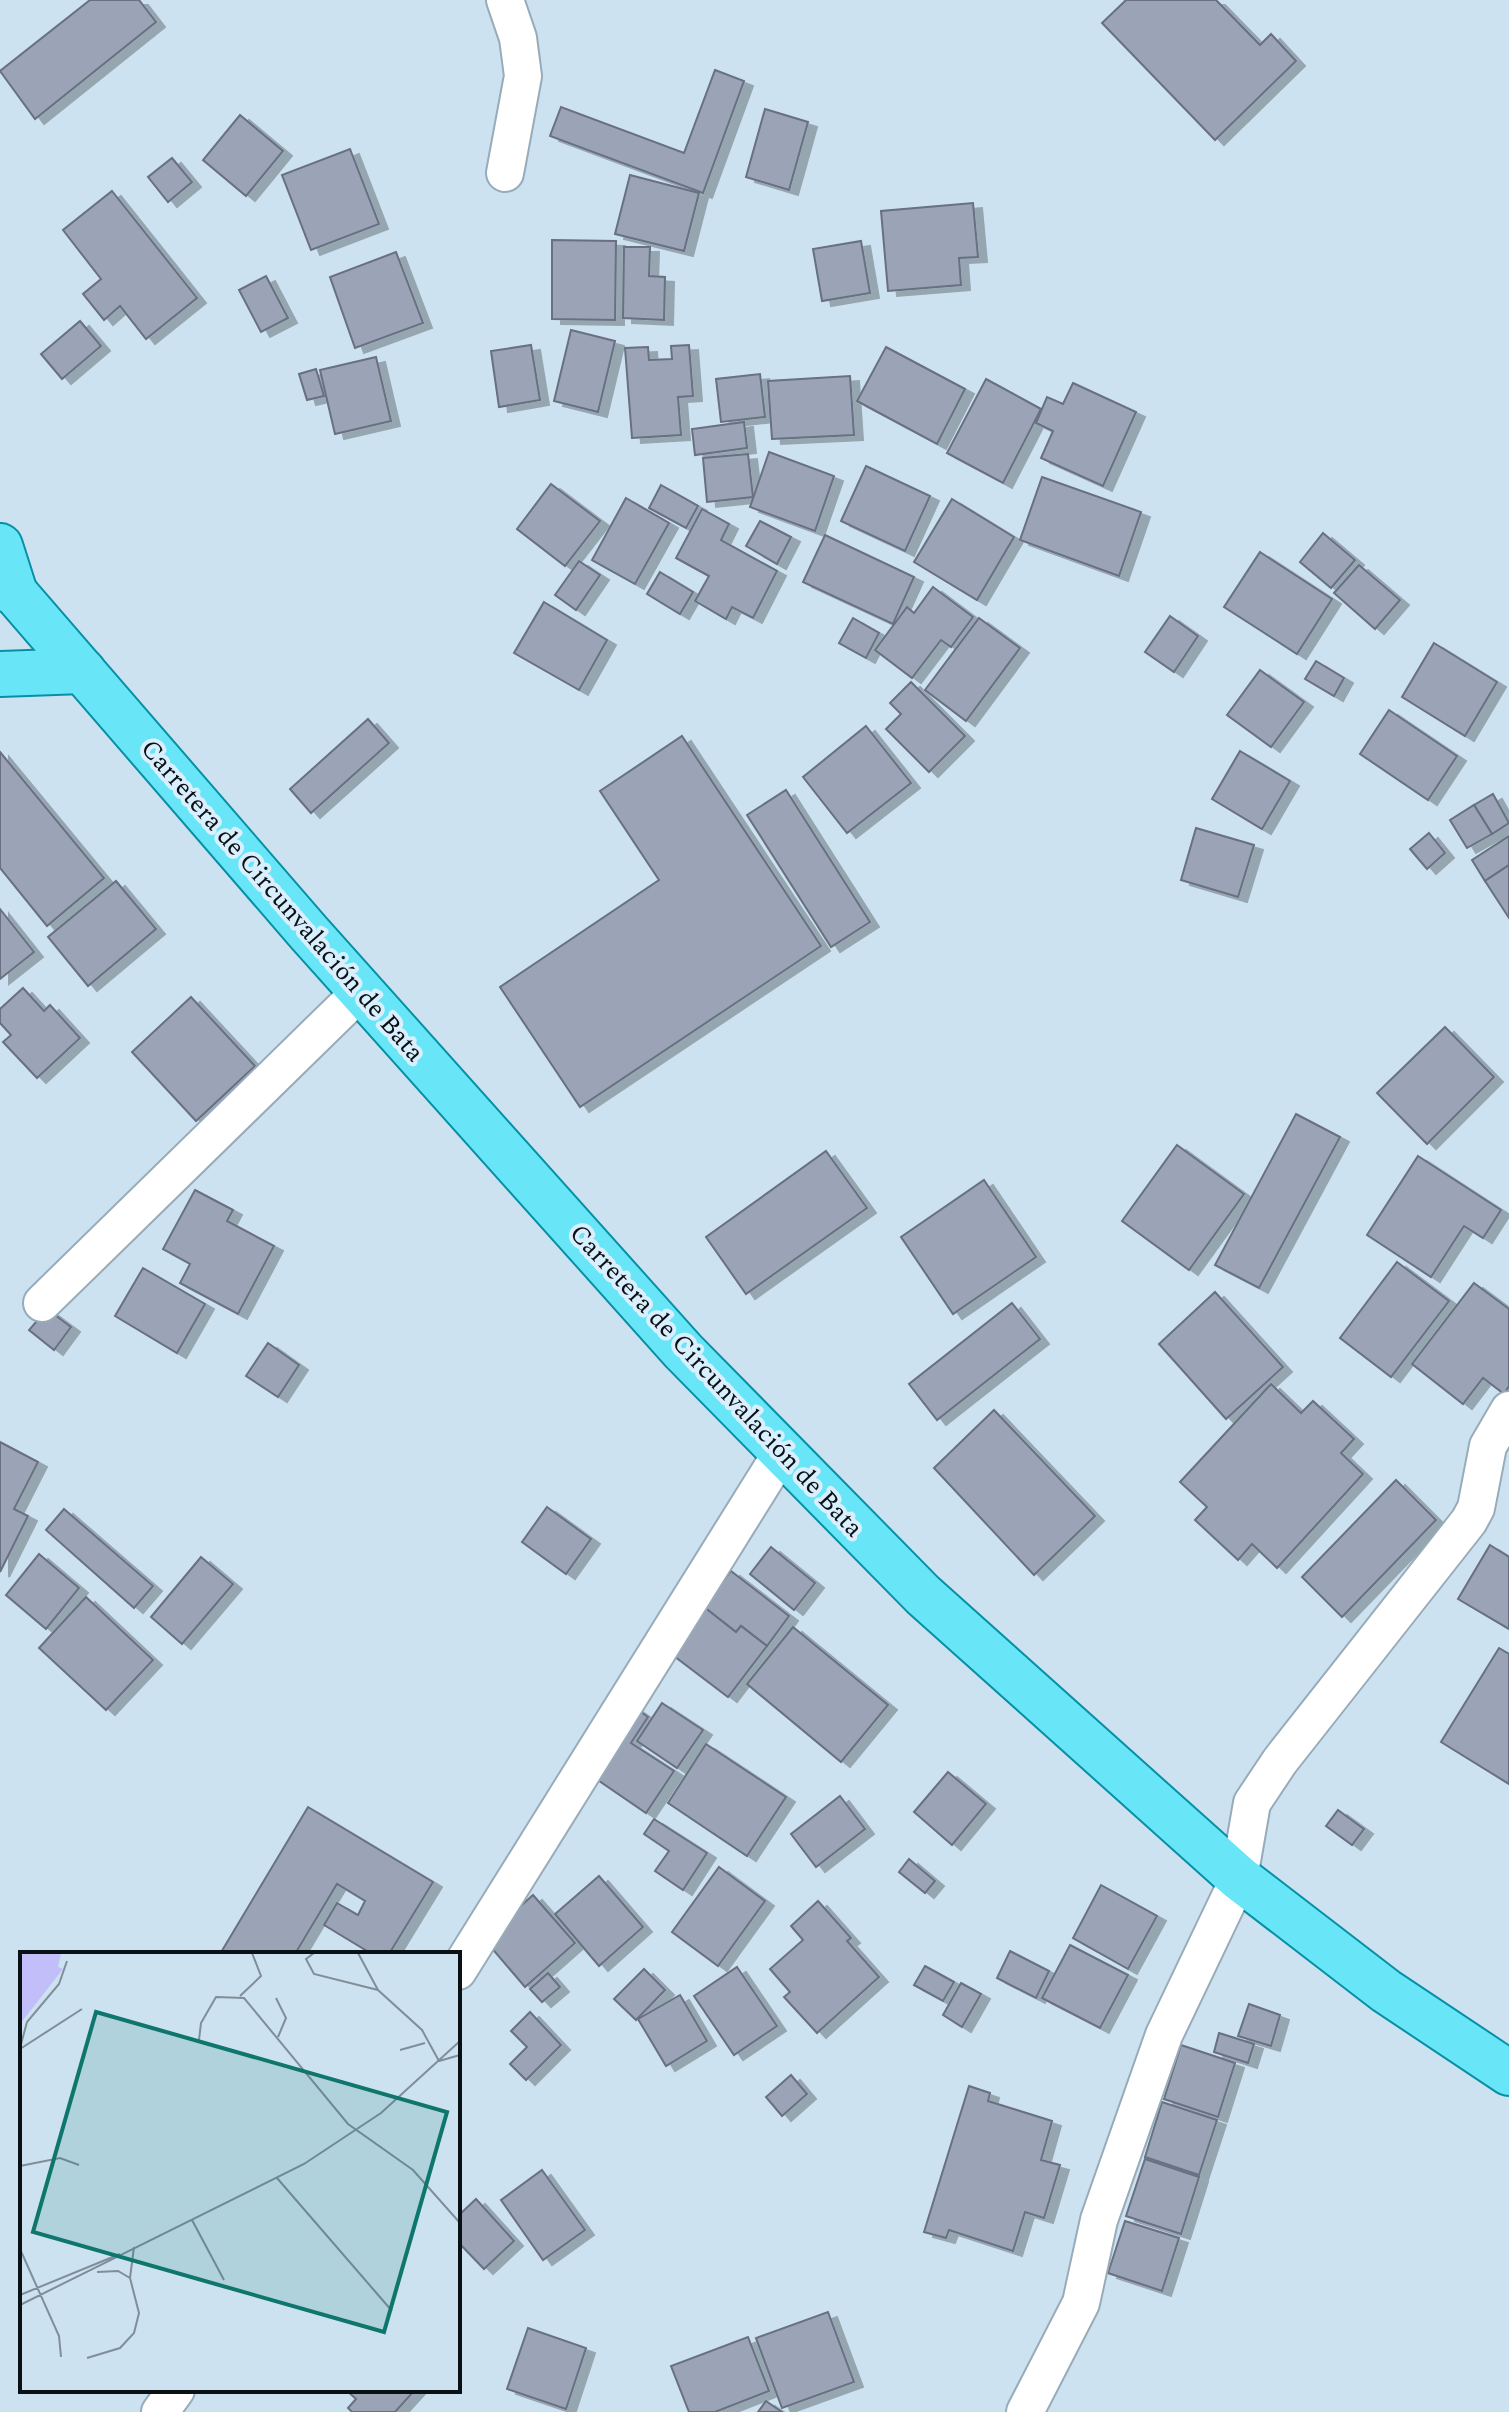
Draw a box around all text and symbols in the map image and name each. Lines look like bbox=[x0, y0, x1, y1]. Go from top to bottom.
street label: Carretera de Circunvalación de Bata bbox=[131, 730, 434, 1071]
street label: Carretera de Circunvalación de Bata bbox=[560, 1215, 873, 1547]
inset map bbox=[20, 1952, 460, 2392]

